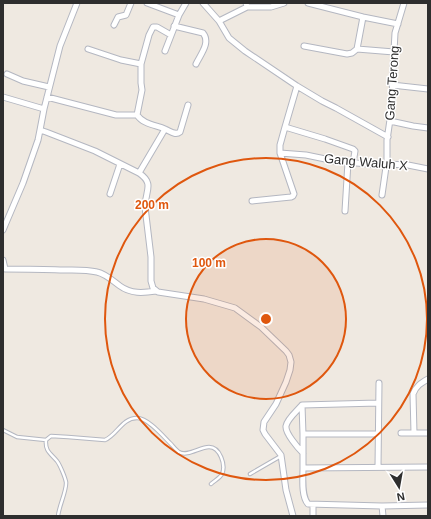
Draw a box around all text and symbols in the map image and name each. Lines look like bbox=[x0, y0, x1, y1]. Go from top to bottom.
street label: Gang Terong bbox=[382, 45, 402, 121]
street label: Gang Waluh X bbox=[323, 151, 409, 173]
text: 200 m bbox=[135, 198, 169, 212]
text: 100 m bbox=[192, 256, 226, 270]
centre of rings bbox=[259, 312, 273, 326]
north arrow bbox=[379, 467, 419, 507]
text: N bbox=[396, 490, 406, 503]

